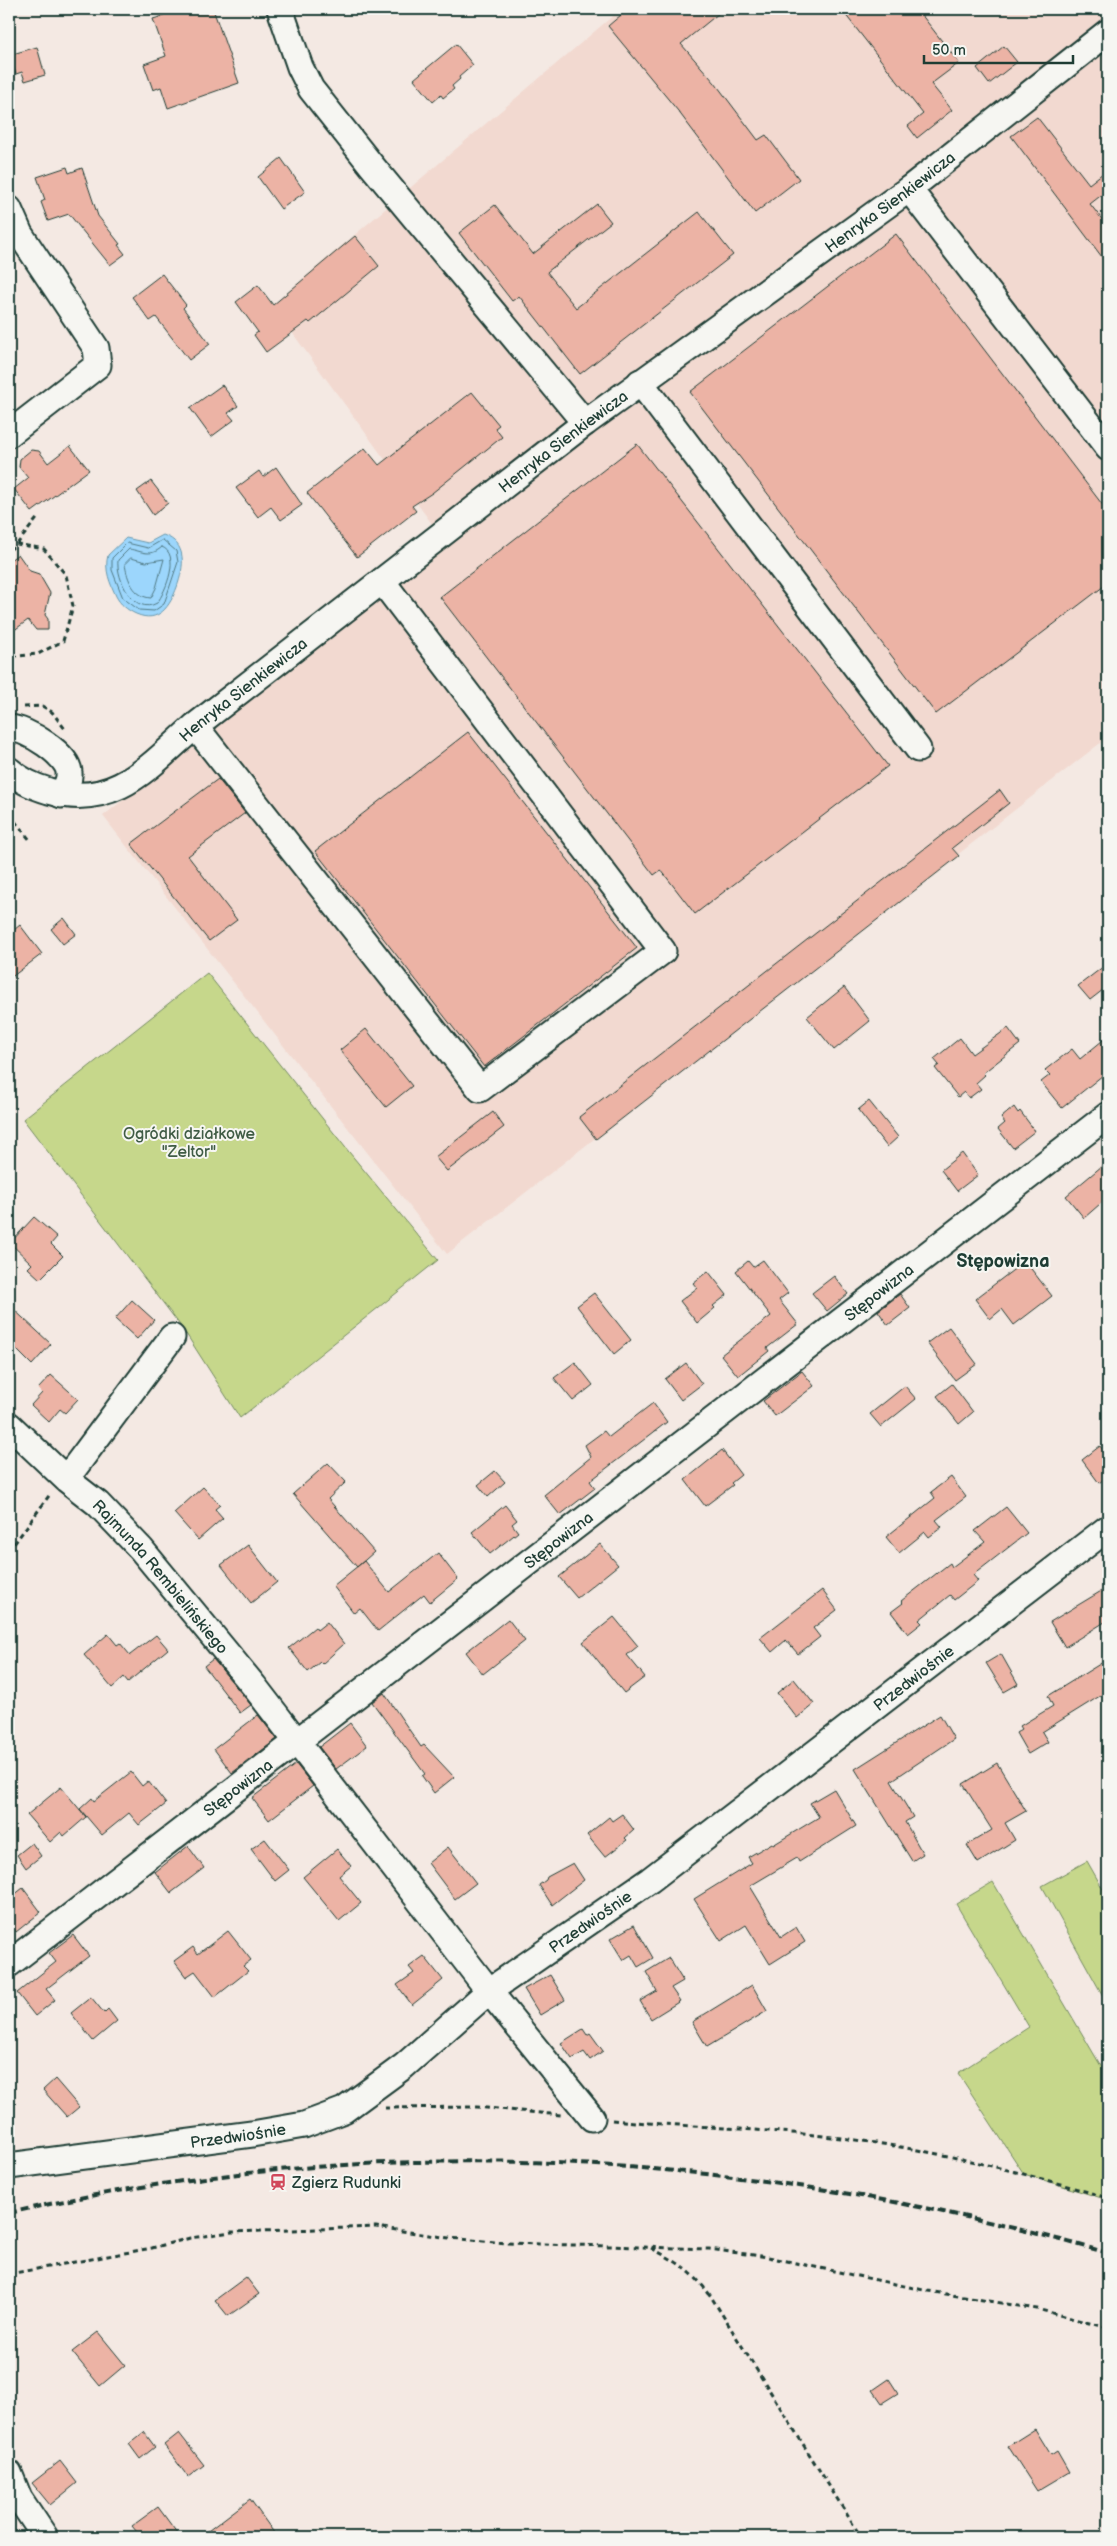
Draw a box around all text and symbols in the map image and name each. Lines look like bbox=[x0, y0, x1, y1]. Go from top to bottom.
scale bar bbox=[924, 32, 1073, 64]
text: 50 m bbox=[932, 41, 966, 60]
street label: Henryka Sienkiewicza bbox=[822, 148, 959, 258]
street label: Henryka Sienkiewicza bbox=[495, 387, 632, 497]
street label: Henryka Sienkiewicza bbox=[176, 634, 312, 746]
park label: Ogródki działkowe "Zeltor" bbox=[123, 1125, 256, 1162]
district label: Stępowizna bbox=[956, 1251, 1050, 1272]
street label: Stępowizna bbox=[841, 1261, 918, 1326]
street label: Rajmunda Rembielińskiego bbox=[88, 1496, 232, 1658]
street label: Stępowizna bbox=[521, 1508, 597, 1574]
street label: Przedwiośnie bbox=[870, 1642, 959, 1716]
street label: Stępowizna bbox=[200, 1756, 277, 1821]
street label: Przedwiośnie bbox=[546, 1887, 636, 1958]
street label: Przedwiośnie bbox=[189, 2120, 288, 2153]
station icon: Zgierz Rudunki bbox=[268, 2172, 288, 2192]
place label: Zgierz Rudunki bbox=[291, 2174, 401, 2193]

